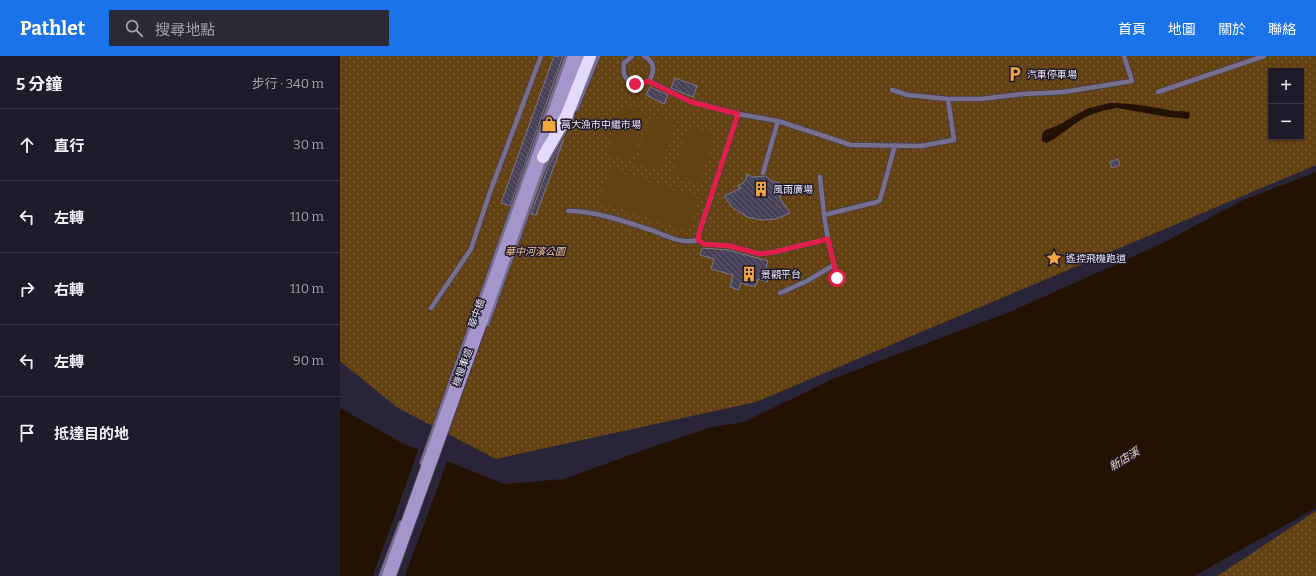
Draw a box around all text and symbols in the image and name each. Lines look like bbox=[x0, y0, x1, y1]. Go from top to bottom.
search box bbox=[109, 10, 389, 46]
text: Pathlet bbox=[20, 17, 85, 40]
icon: search bbox=[123, 17, 145, 39]
text: 搜尋地點 bbox=[155, 21, 215, 39]
text: 首頁 bbox=[1118, 21, 1146, 38]
text: 地圖 bbox=[1168, 21, 1196, 38]
text: 關於 bbox=[1218, 21, 1246, 38]
text: 聯絡 bbox=[1268, 21, 1296, 38]
parking icon: 汽車停車場 bbox=[1006, 65, 1024, 83]
map controls bbox=[1268, 68, 1304, 140]
button: + bbox=[1268, 68, 1304, 104]
place label: 汽車停車場 bbox=[1027, 69, 1077, 81]
text: 5 分鐘 bbox=[16, 74, 62, 95]
route end bbox=[626, 75, 644, 93]
text: 步行 · 340 m bbox=[252, 76, 324, 91]
button: − bbox=[1268, 104, 1304, 140]
shop icon: 萬大漁市中繼市場 bbox=[540, 115, 558, 133]
place label: 萬大漁市中繼市場 bbox=[561, 119, 641, 131]
icon: ahead bbox=[16, 134, 38, 156]
text: 直行 bbox=[54, 137, 84, 155]
text: 30 m bbox=[293, 137, 324, 152]
building icon: 風雨廣場 bbox=[752, 180, 770, 198]
place label: 風雨廣場 bbox=[773, 184, 813, 196]
icon: left bbox=[16, 206, 38, 228]
text: 左轉 bbox=[54, 209, 84, 227]
text: 110 m bbox=[290, 209, 324, 224]
park label: 華中河濱公園 bbox=[505, 246, 567, 258]
place icon: 遙控飛機跑道 bbox=[1045, 249, 1063, 267]
place label: 遙控飛機跑道 bbox=[1066, 253, 1126, 265]
building icon: 景觀平台 bbox=[740, 265, 758, 283]
place label: 景觀平台 bbox=[761, 269, 801, 281]
route start bbox=[828, 269, 846, 287]
icon: right bbox=[16, 278, 38, 300]
text: 右轉 bbox=[54, 281, 84, 299]
text: 110 m bbox=[290, 281, 324, 296]
street label: 華中橋 bbox=[466, 297, 488, 329]
street label: 機慢車道 bbox=[450, 346, 475, 388]
icon: left bbox=[16, 350, 38, 372]
text: 左轉 bbox=[54, 353, 84, 371]
text: 90 m bbox=[293, 353, 324, 368]
icon: arrive bbox=[16, 422, 38, 444]
text: 抵達目的地 bbox=[54, 425, 129, 443]
water label: 新店溪 bbox=[1107, 444, 1143, 473]

